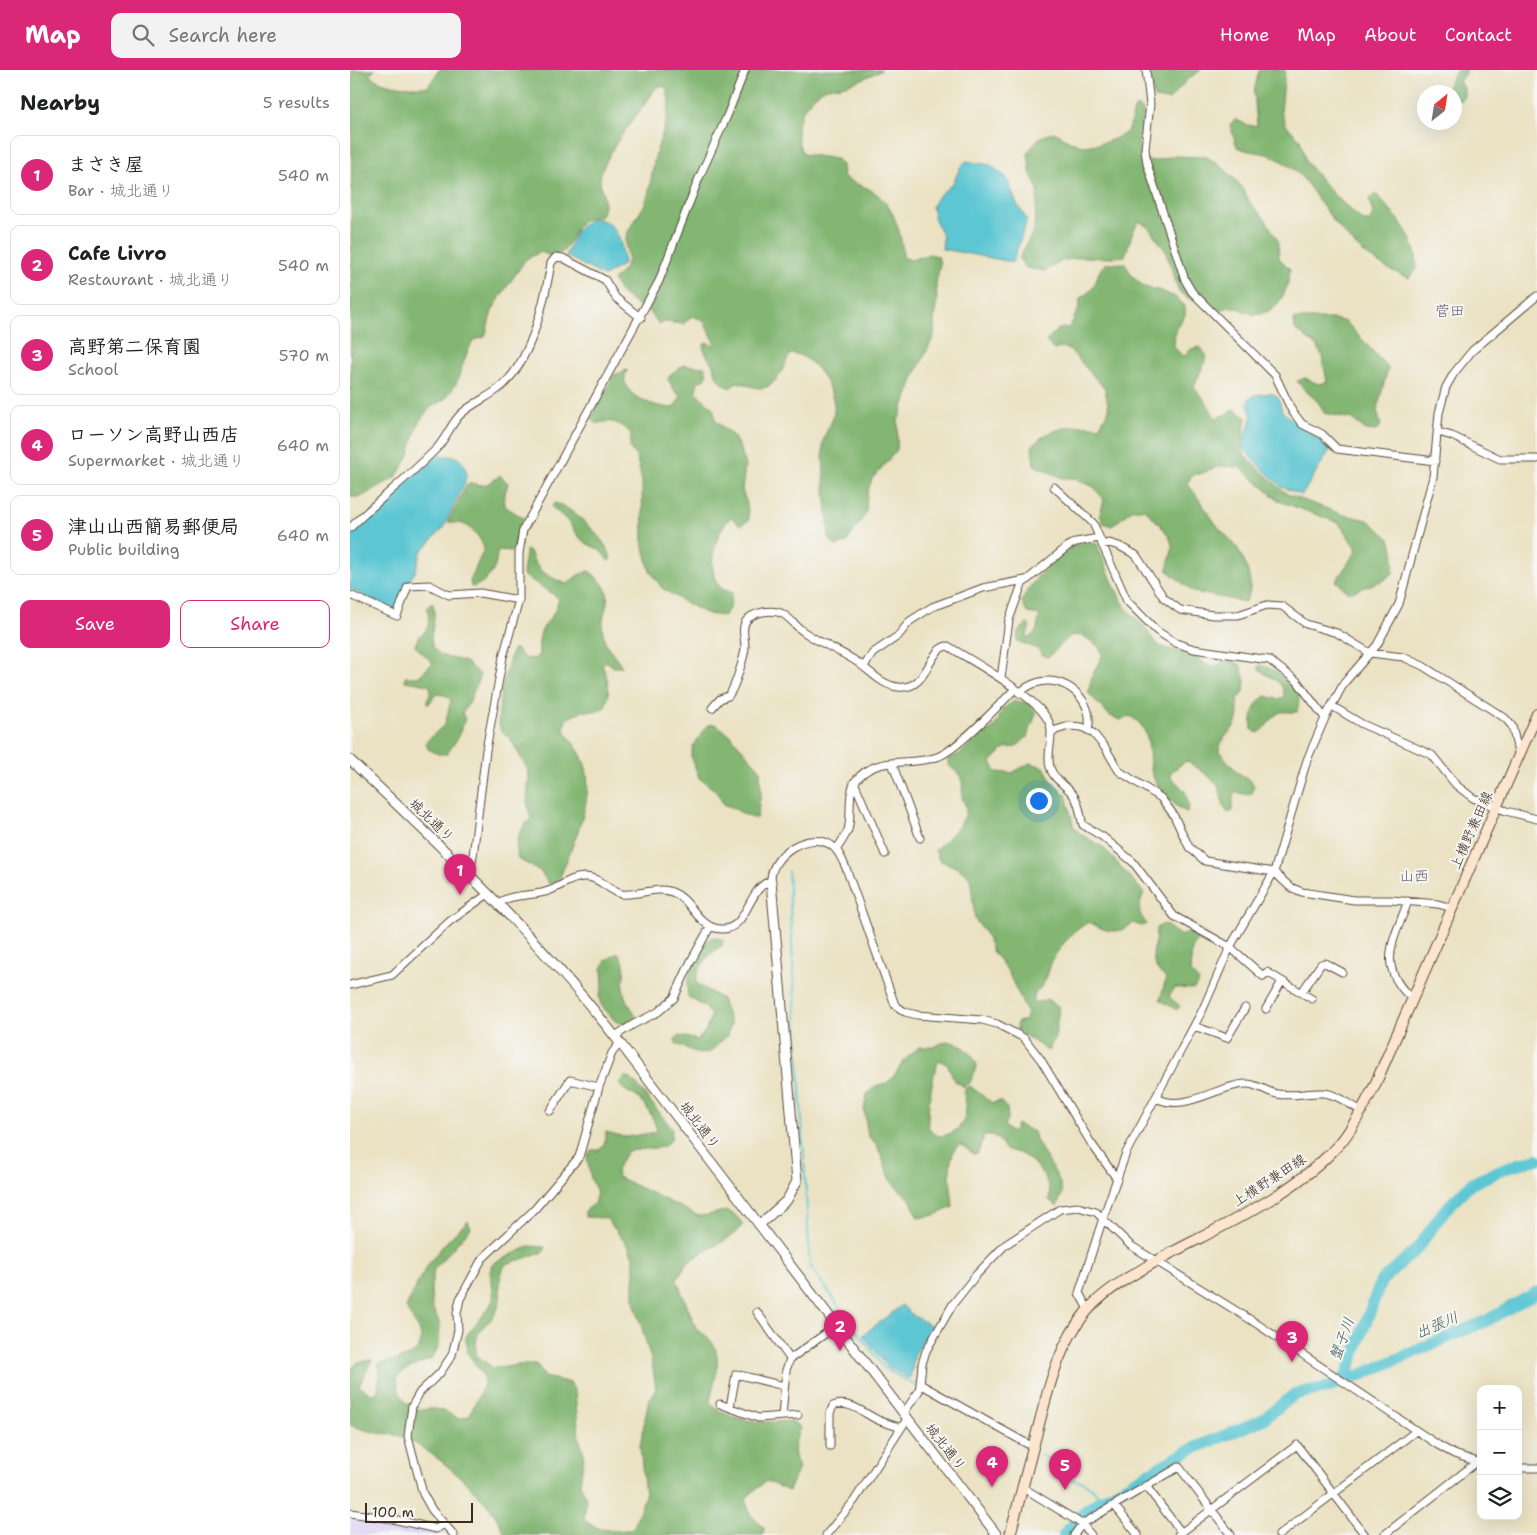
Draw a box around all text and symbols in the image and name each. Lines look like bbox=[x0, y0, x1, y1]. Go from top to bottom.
search box bbox=[111, 13, 461, 58]
text: Map bbox=[25, 19, 81, 51]
icon: search bbox=[129, 21, 157, 49]
text: Search here bbox=[169, 23, 277, 48]
text: Home bbox=[1220, 23, 1269, 47]
text: Map bbox=[1297, 23, 1336, 47]
text: About bbox=[1364, 23, 1417, 47]
text: Contact bbox=[1445, 23, 1512, 47]
north arrow bbox=[1417, 85, 1462, 130]
text: Nearby bbox=[20, 89, 100, 117]
text: 5 results bbox=[263, 92, 330, 113]
text: まさき屋 bbox=[68, 152, 144, 177]
text: 1 bbox=[33, 165, 41, 186]
text: 540 m bbox=[278, 165, 329, 186]
text: Bar · 城北通り bbox=[68, 180, 174, 201]
text: Cafe Livro bbox=[68, 241, 167, 266]
text: 2 bbox=[31, 255, 43, 276]
text: 540 m bbox=[278, 255, 329, 276]
text: Restaurant · 城北通り bbox=[68, 269, 233, 290]
district label: 菅田 bbox=[1435, 301, 1465, 321]
text: 高野第二保育園 bbox=[68, 334, 201, 359]
text: 3 bbox=[31, 345, 43, 366]
text: 570 m bbox=[279, 345, 329, 366]
text: School bbox=[68, 359, 118, 380]
text: ローソン高野山西店 bbox=[68, 422, 239, 447]
text: 4 bbox=[31, 435, 43, 456]
text: 640 m bbox=[277, 435, 329, 456]
text: Supermarket · 城北通り bbox=[68, 450, 245, 471]
text: 津山山西簡易郵便局 bbox=[68, 514, 239, 539]
text: 5 bbox=[32, 525, 42, 546]
text: 640 m bbox=[277, 525, 329, 546]
text: Public building bbox=[68, 539, 180, 560]
button: Save bbox=[20, 600, 170, 648]
button: Share bbox=[180, 600, 330, 648]
your location bbox=[1026, 788, 1052, 814]
street label: 上横野兼田線 bbox=[1446, 788, 1496, 872]
street label: 城北通り bbox=[406, 794, 458, 846]
pin: 1 bbox=[444, 854, 476, 895]
district label: 山西 bbox=[1399, 866, 1429, 886]
street label: 城北通り bbox=[676, 1097, 724, 1153]
street label: 上横野兼田線 bbox=[1229, 1150, 1309, 1210]
water label: 出張川 bbox=[1412, 1307, 1462, 1343]
pin: 2 bbox=[824, 1310, 856, 1351]
water label: 蟹子川 bbox=[1325, 1314, 1359, 1364]
pin: 3 bbox=[1276, 1321, 1308, 1362]
map controls bbox=[1477, 1385, 1522, 1520]
button: + bbox=[1477, 1385, 1522, 1430]
street label: 城北通り bbox=[922, 1419, 970, 1475]
button: − bbox=[1477, 1430, 1522, 1475]
pin: 4 bbox=[976, 1446, 1008, 1487]
pin: 5 bbox=[1049, 1449, 1081, 1490]
button: layers bbox=[1477, 1475, 1522, 1520]
scale bar bbox=[365, 1500, 472, 1523]
text: 100 m bbox=[372, 1503, 414, 1521]

